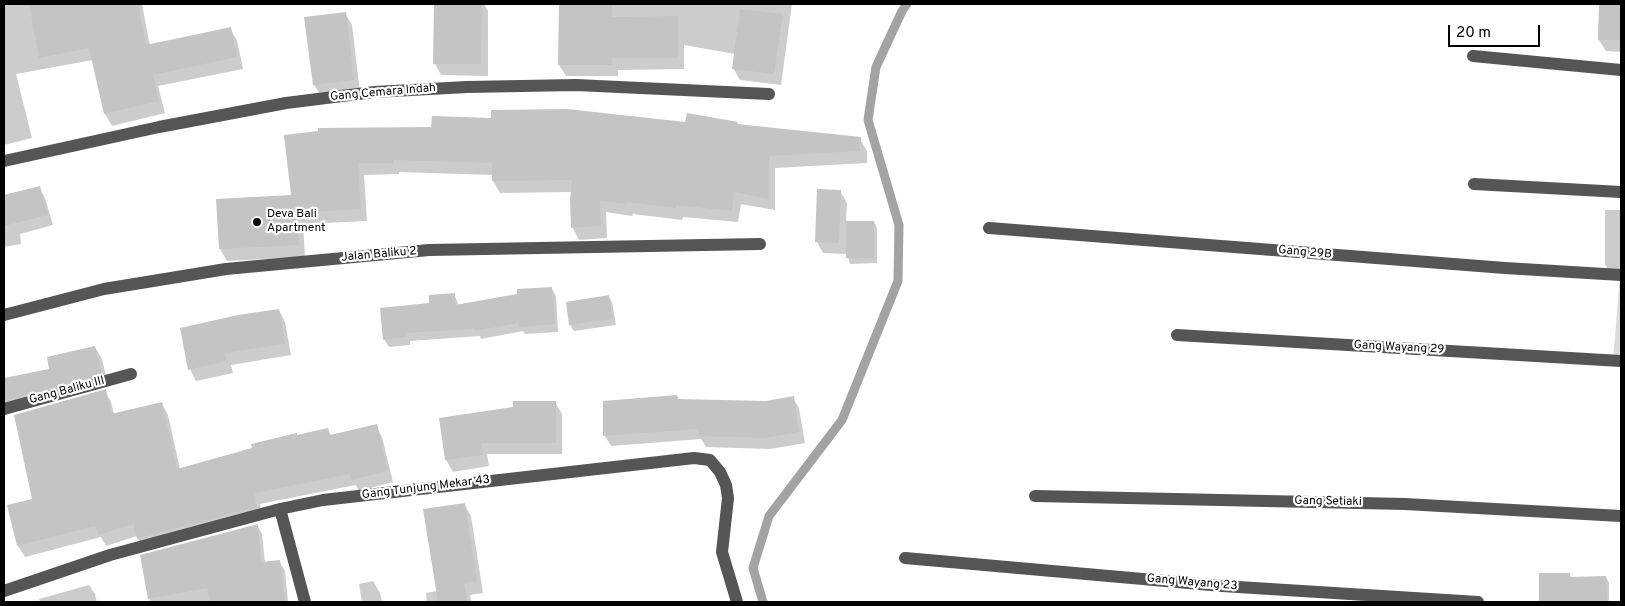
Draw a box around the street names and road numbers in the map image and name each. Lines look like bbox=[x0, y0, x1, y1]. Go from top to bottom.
street label: Gang Cemara Indah bbox=[330, 81, 436, 105]
street label: Gang 29B bbox=[1278, 243, 1332, 263]
street label: Jalan Baliku 2 bbox=[341, 245, 417, 265]
street label: Gang Wayang 29 bbox=[1353, 338, 1445, 358]
street label: Gang Baliku III bbox=[28, 374, 106, 408]
street label: Gang Tunjung Mekar 43 bbox=[361, 473, 491, 503]
street label: Gang Setiaki bbox=[1294, 494, 1362, 510]
street label: Gang Wayang 23 bbox=[1146, 572, 1238, 594]

